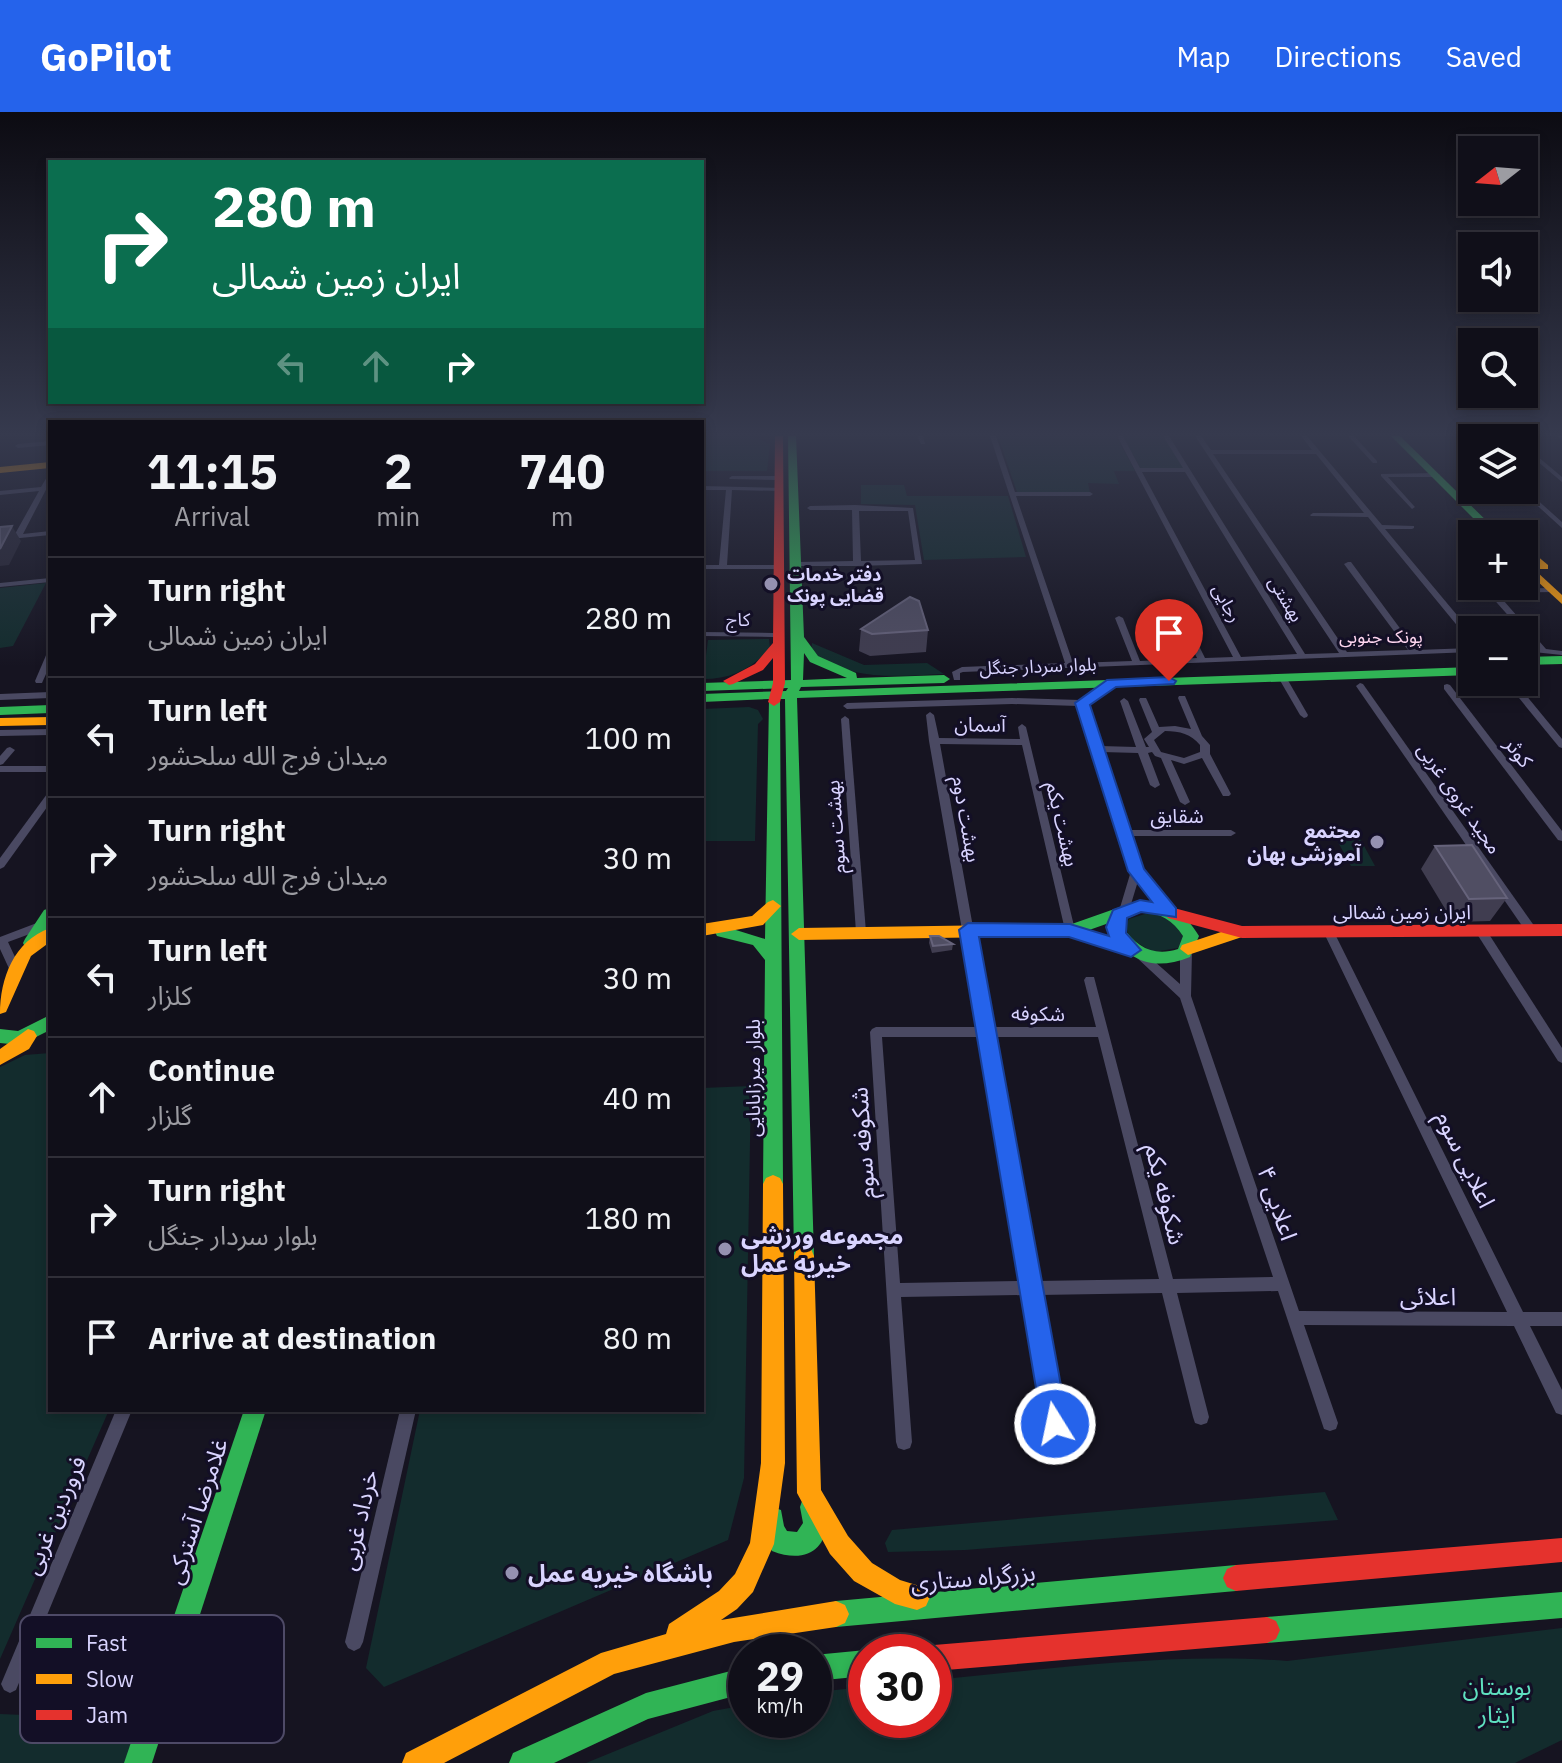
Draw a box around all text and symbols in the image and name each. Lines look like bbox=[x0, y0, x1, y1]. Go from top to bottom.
text: GoPilot bbox=[40, 32, 172, 81]
text: Map bbox=[1176, 38, 1230, 75]
text: Directions bbox=[1274, 38, 1402, 75]
text: Saved bbox=[1446, 38, 1522, 75]
north arrow bbox=[1458, 136, 1538, 216]
map controls bbox=[1458, 136, 1538, 696]
text: 280 m bbox=[212, 170, 376, 242]
icon: right bbox=[80, 192, 184, 296]
button: sound bbox=[1458, 232, 1538, 312]
text: ایران زمین شمالی bbox=[212, 252, 461, 299]
button: search bbox=[1458, 328, 1538, 408]
icon: left bbox=[270, 344, 314, 388]
icon: ahead bbox=[354, 344, 398, 388]
icon: right bbox=[438, 344, 482, 388]
button: layers bbox=[1458, 424, 1538, 504]
text: 11:15 bbox=[147, 440, 278, 502]
text: 2 bbox=[384, 440, 413, 502]
text: 740 bbox=[519, 440, 605, 502]
text: Arrival bbox=[174, 499, 250, 533]
text: min bbox=[376, 499, 420, 533]
text: m bbox=[551, 499, 573, 533]
button: + bbox=[1458, 520, 1538, 600]
place label: دفتر خدمات قضایی پونک bbox=[787, 563, 884, 607]
text: Turn right bbox=[148, 570, 286, 609]
street label: بهشتی bbox=[1263, 572, 1309, 626]
marker: دفتر خدمات قضایی پونک bbox=[762, 575, 780, 593]
street label: رجایی bbox=[1207, 580, 1247, 626]
icon: right bbox=[80, 595, 124, 639]
text: 280 m bbox=[585, 598, 672, 637]
pin bbox=[1135, 599, 1203, 681]
street label: کاج bbox=[726, 608, 751, 633]
icon: arrive bbox=[1147, 611, 1191, 655]
button: − bbox=[1458, 616, 1538, 696]
text: ایران زمین شمالی bbox=[148, 618, 328, 652]
district label: پونک جنوبی bbox=[1339, 625, 1423, 648]
street label: بلوار سردار جنگل bbox=[979, 652, 1097, 680]
text: Turn left bbox=[148, 690, 267, 729]
street label: آسمان bbox=[954, 710, 1007, 738]
icon: left bbox=[80, 715, 124, 759]
text: 100 m bbox=[585, 718, 672, 757]
street label: کوثر bbox=[1498, 730, 1540, 773]
street label: مجید غروی غربی bbox=[1412, 737, 1508, 859]
text: میدان فرج الله سلحشور bbox=[148, 738, 388, 772]
street label: بهشت دوم bbox=[944, 774, 988, 865]
street label: بهشت سوم bbox=[818, 779, 854, 875]
street label: بهشت یکم bbox=[1038, 779, 1086, 870]
street label: شقایق bbox=[1150, 802, 1204, 829]
text: Turn right bbox=[148, 810, 286, 849]
place label: مجتمع آموزشی بهان bbox=[1247, 817, 1362, 867]
marker: مجتمع آموزشی بهان bbox=[1368, 833, 1386, 851]
icon: right bbox=[80, 835, 124, 879]
text: 30 m bbox=[603, 838, 672, 877]
text: میدان فرج الله سلحشور bbox=[148, 858, 388, 892]
street label: ایران زمین شمالی bbox=[1333, 898, 1471, 925]
text: Turn left bbox=[148, 930, 267, 969]
icon: left bbox=[80, 955, 124, 999]
text: 30 m bbox=[603, 958, 672, 997]
text: کلزار bbox=[148, 978, 192, 1012]
street label: شکوفه bbox=[1011, 999, 1065, 1027]
street label: بلوار میرزابابایی bbox=[739, 1019, 766, 1137]
text: Continue bbox=[148, 1050, 275, 1089]
icon: ahead bbox=[80, 1075, 124, 1119]
text: 40 m bbox=[603, 1078, 672, 1117]
street label: شکوفه سوم bbox=[842, 1086, 885, 1200]
text: گلزار bbox=[148, 1098, 192, 1132]
street label: اعلایی سوم bbox=[1426, 1105, 1503, 1214]
street label: شکوفه یکم bbox=[1136, 1140, 1194, 1248]
street label: اعلایی ۴ bbox=[1250, 1162, 1306, 1244]
text: Turn right bbox=[148, 1170, 286, 1209]
icon: right bbox=[80, 1195, 124, 1239]
text: 180 m bbox=[585, 1198, 672, 1237]
text: بلوار سردار جنگل bbox=[148, 1218, 318, 1252]
place label: مجموعه ورزشی خیریه عمل bbox=[741, 1219, 903, 1279]
marker: مجموعه ورزشی خیریه عمل bbox=[716, 1240, 734, 1258]
street label: اعلائی bbox=[1400, 1280, 1456, 1312]
icon: arrive bbox=[80, 1315, 124, 1359]
text: Arrive at destination bbox=[148, 1318, 436, 1357]
text: 80 m bbox=[603, 1318, 672, 1357]
position arrow bbox=[1013, 1382, 1097, 1466]
street label: غلامرضا آسترکی bbox=[157, 1434, 235, 1588]
street label: فروردین غربی bbox=[15, 1451, 93, 1579]
street label: خرداد غربی bbox=[331, 1467, 385, 1573]
street label: بزرگراه ستاری bbox=[909, 1556, 1037, 1598]
place label: باشگاه خیریه عمل bbox=[528, 1557, 713, 1589]
marker: باشگاه خیریه عمل bbox=[503, 1564, 521, 1582]
legend bbox=[20, 1615, 284, 1743]
text: Fast bbox=[86, 1628, 127, 1657]
speed limit sign: 30 bbox=[848, 1634, 952, 1738]
text: 29 bbox=[756, 1650, 804, 1702]
text: Slow bbox=[86, 1664, 134, 1693]
park label: بوستان ایثار bbox=[1463, 1670, 1531, 1730]
text: km/h bbox=[756, 1692, 804, 1719]
text: Jam bbox=[86, 1700, 128, 1729]

